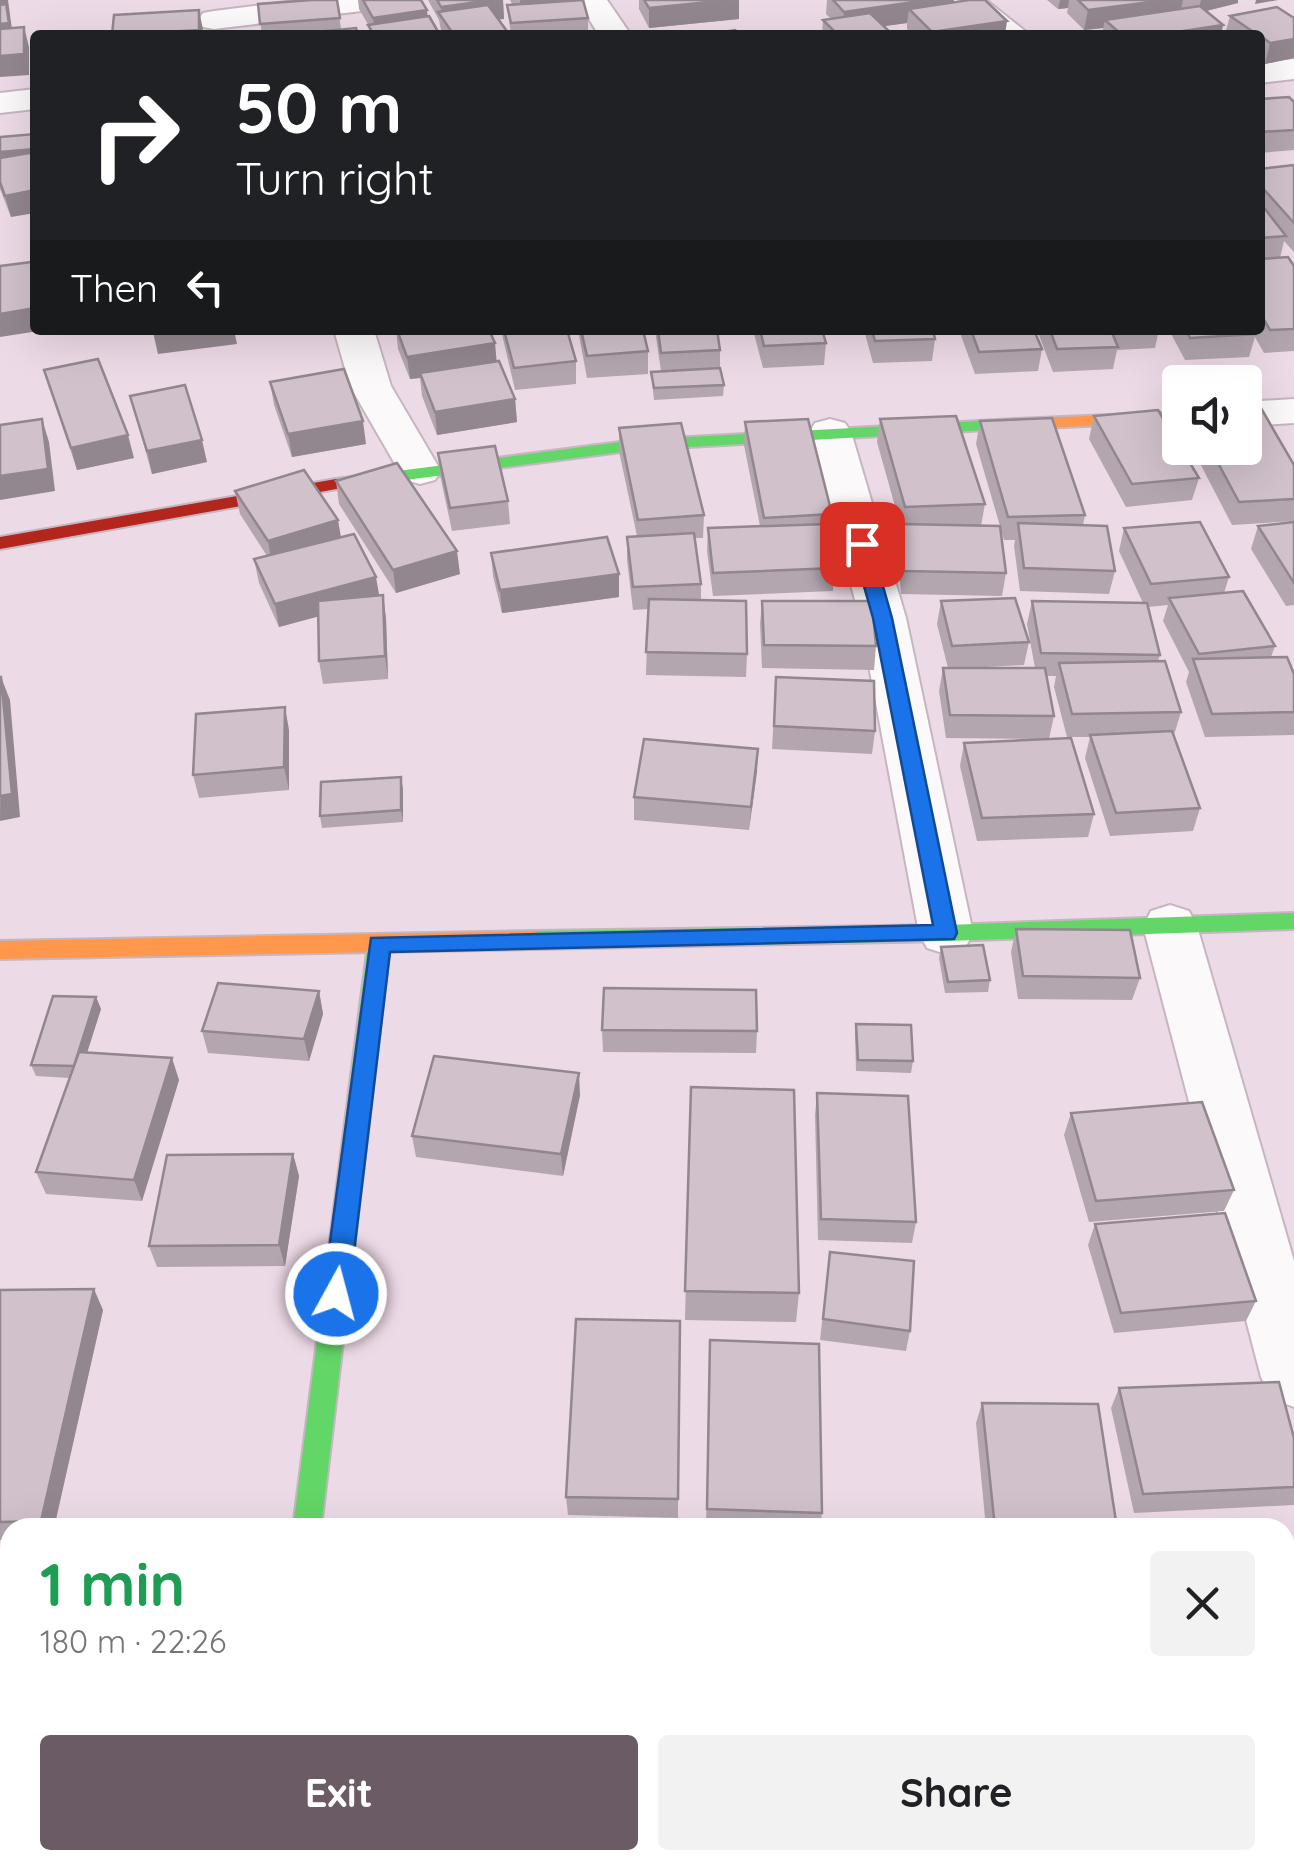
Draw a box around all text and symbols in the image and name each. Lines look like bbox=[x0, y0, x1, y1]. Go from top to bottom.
text: 50 m bbox=[235, 63, 402, 151]
icon: right bbox=[70, 70, 200, 200]
text: Turn right bbox=[235, 150, 434, 206]
icon: left bbox=[178, 260, 233, 315]
text: Then bbox=[70, 264, 158, 312]
map controls bbox=[1162, 365, 1262, 465]
button: sound bbox=[1162, 365, 1262, 465]
pin bbox=[820, 502, 905, 587]
icon: arrive bbox=[835, 517, 890, 572]
position arrow bbox=[284, 1242, 388, 1346]
text: 1 min bbox=[40, 1546, 185, 1621]
button: close bbox=[1150, 1551, 1255, 1656]
text: 180 m · 22:26 bbox=[40, 1621, 226, 1661]
button: Exit bbox=[40, 1735, 638, 1850]
button: Share bbox=[658, 1735, 1255, 1850]

